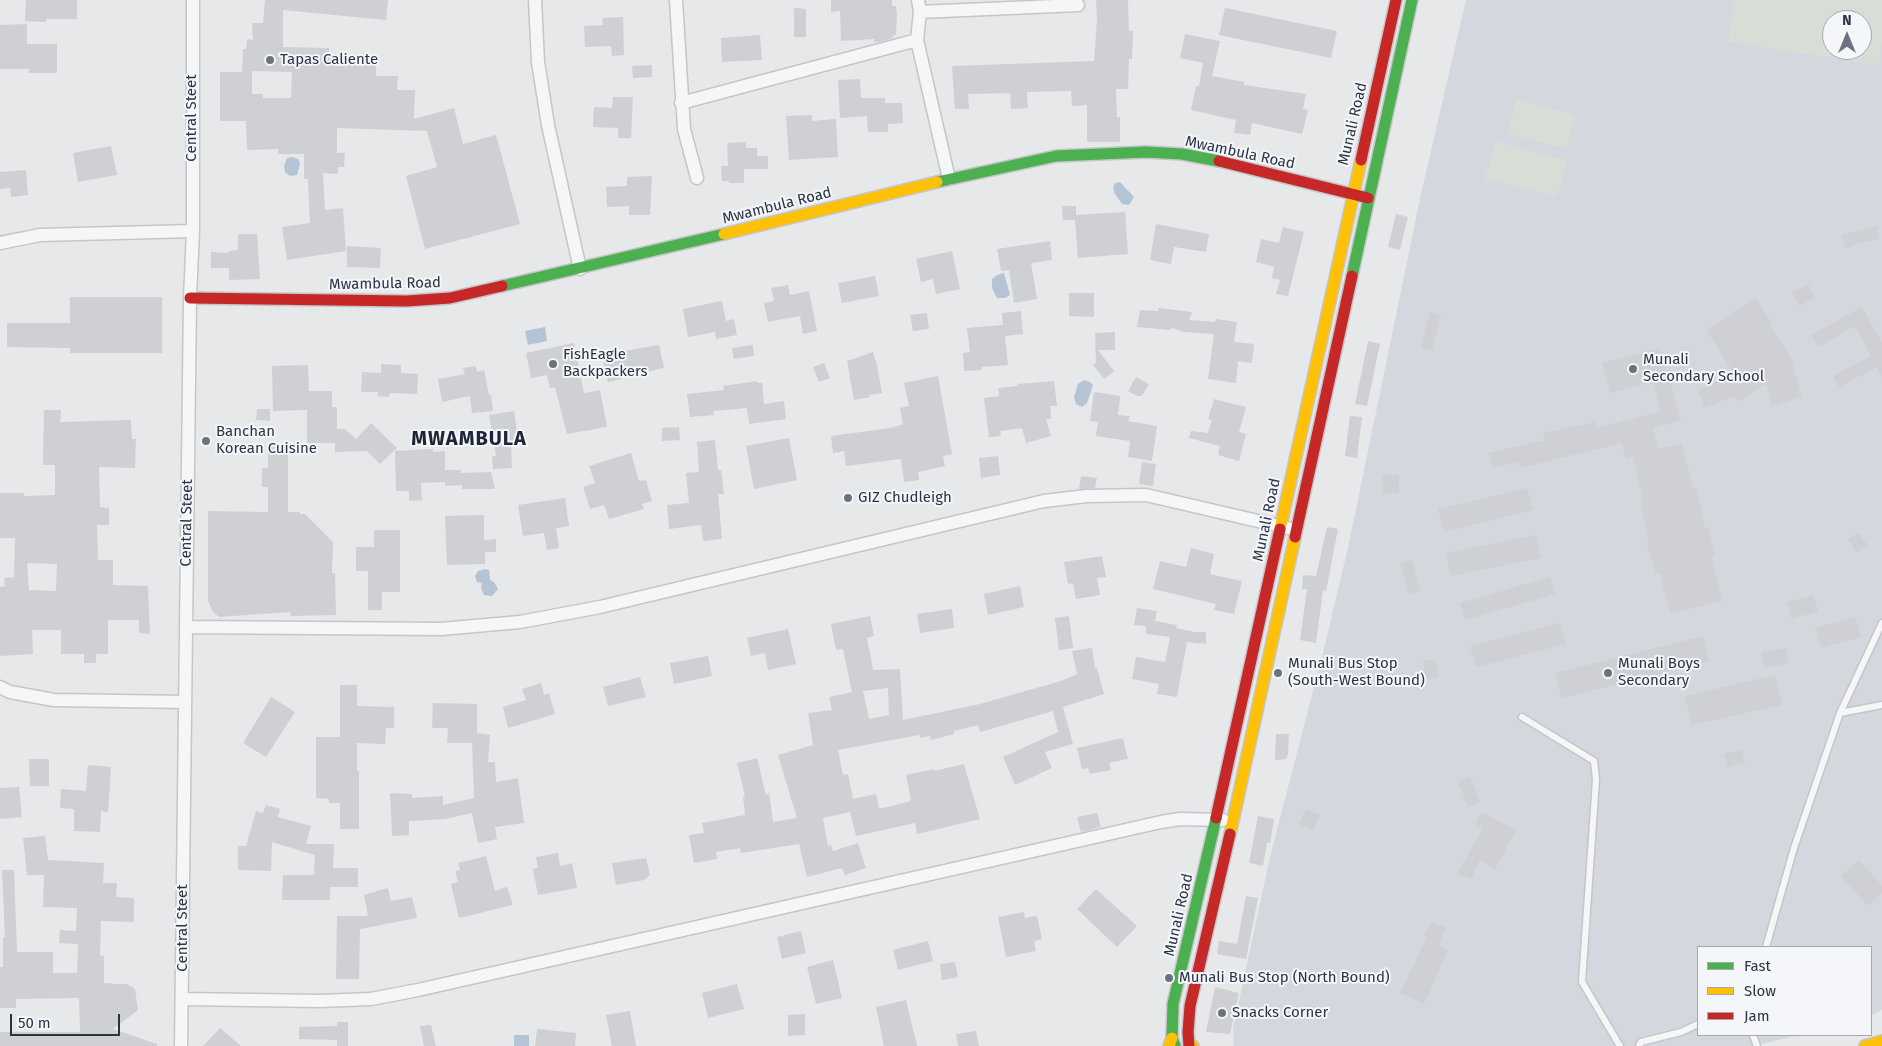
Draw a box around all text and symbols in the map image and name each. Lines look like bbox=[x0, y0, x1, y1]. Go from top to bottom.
north arrow bbox=[1822, 10, 1872, 60]
text: N bbox=[1842, 12, 1852, 29]
place label: Tapas Caliente bbox=[280, 51, 378, 69]
marker: Tapas Caliente bbox=[264, 54, 276, 66]
street label: Central Steet bbox=[183, 74, 201, 162]
street label: Munali Road bbox=[1335, 81, 1371, 167]
street label: Mwambula Road bbox=[1183, 133, 1297, 173]
street label: Mwambula Road bbox=[721, 184, 833, 228]
street label: Mwambula Road bbox=[329, 274, 441, 294]
place label: FishEagle Backpackers bbox=[563, 346, 648, 381]
place label: Munali Secondary School bbox=[1643, 351, 1764, 386]
marker: FishEagle Backpackers bbox=[547, 358, 559, 370]
marker: Munali Secondary School bbox=[1627, 363, 1639, 375]
place label: Banchan Korean Cuisine bbox=[216, 423, 317, 458]
district label: MWAMBULA bbox=[410, 427, 528, 451]
marker: Banchan Korean Cuisine bbox=[200, 435, 212, 447]
street label: Munali Road bbox=[1249, 477, 1285, 563]
street label: Central Steet bbox=[177, 479, 197, 567]
place label: GIZ Chudleigh bbox=[858, 489, 952, 507]
marker: GIZ Chudleigh bbox=[842, 492, 854, 504]
place label: Munali Bus Stop (South-West Bound) bbox=[1288, 655, 1425, 690]
place label: Munali Boys Secondary bbox=[1618, 655, 1700, 690]
marker: Munali Bus Stop (South-West Bound) bbox=[1272, 667, 1284, 679]
marker: Munali Boys Secondary bbox=[1602, 667, 1614, 679]
street label: Munali Road bbox=[1161, 872, 1197, 958]
street label: Central Steet bbox=[174, 884, 192, 972]
legend bbox=[1697, 946, 1872, 1036]
text: Fast bbox=[1744, 957, 1771, 975]
place label: Munali Bus Stop (North Bound) bbox=[1179, 969, 1390, 987]
marker: Munali Bus Stop (North Bound) bbox=[1163, 972, 1175, 984]
text: Slow bbox=[1744, 982, 1776, 1000]
scale bar bbox=[12, 1004, 122, 1036]
place label: Snacks Corner bbox=[1232, 1004, 1328, 1022]
marker: Snacks Corner bbox=[1216, 1007, 1228, 1019]
text: Jam bbox=[1744, 1007, 1770, 1025]
text: 50 m bbox=[18, 1014, 51, 1032]

